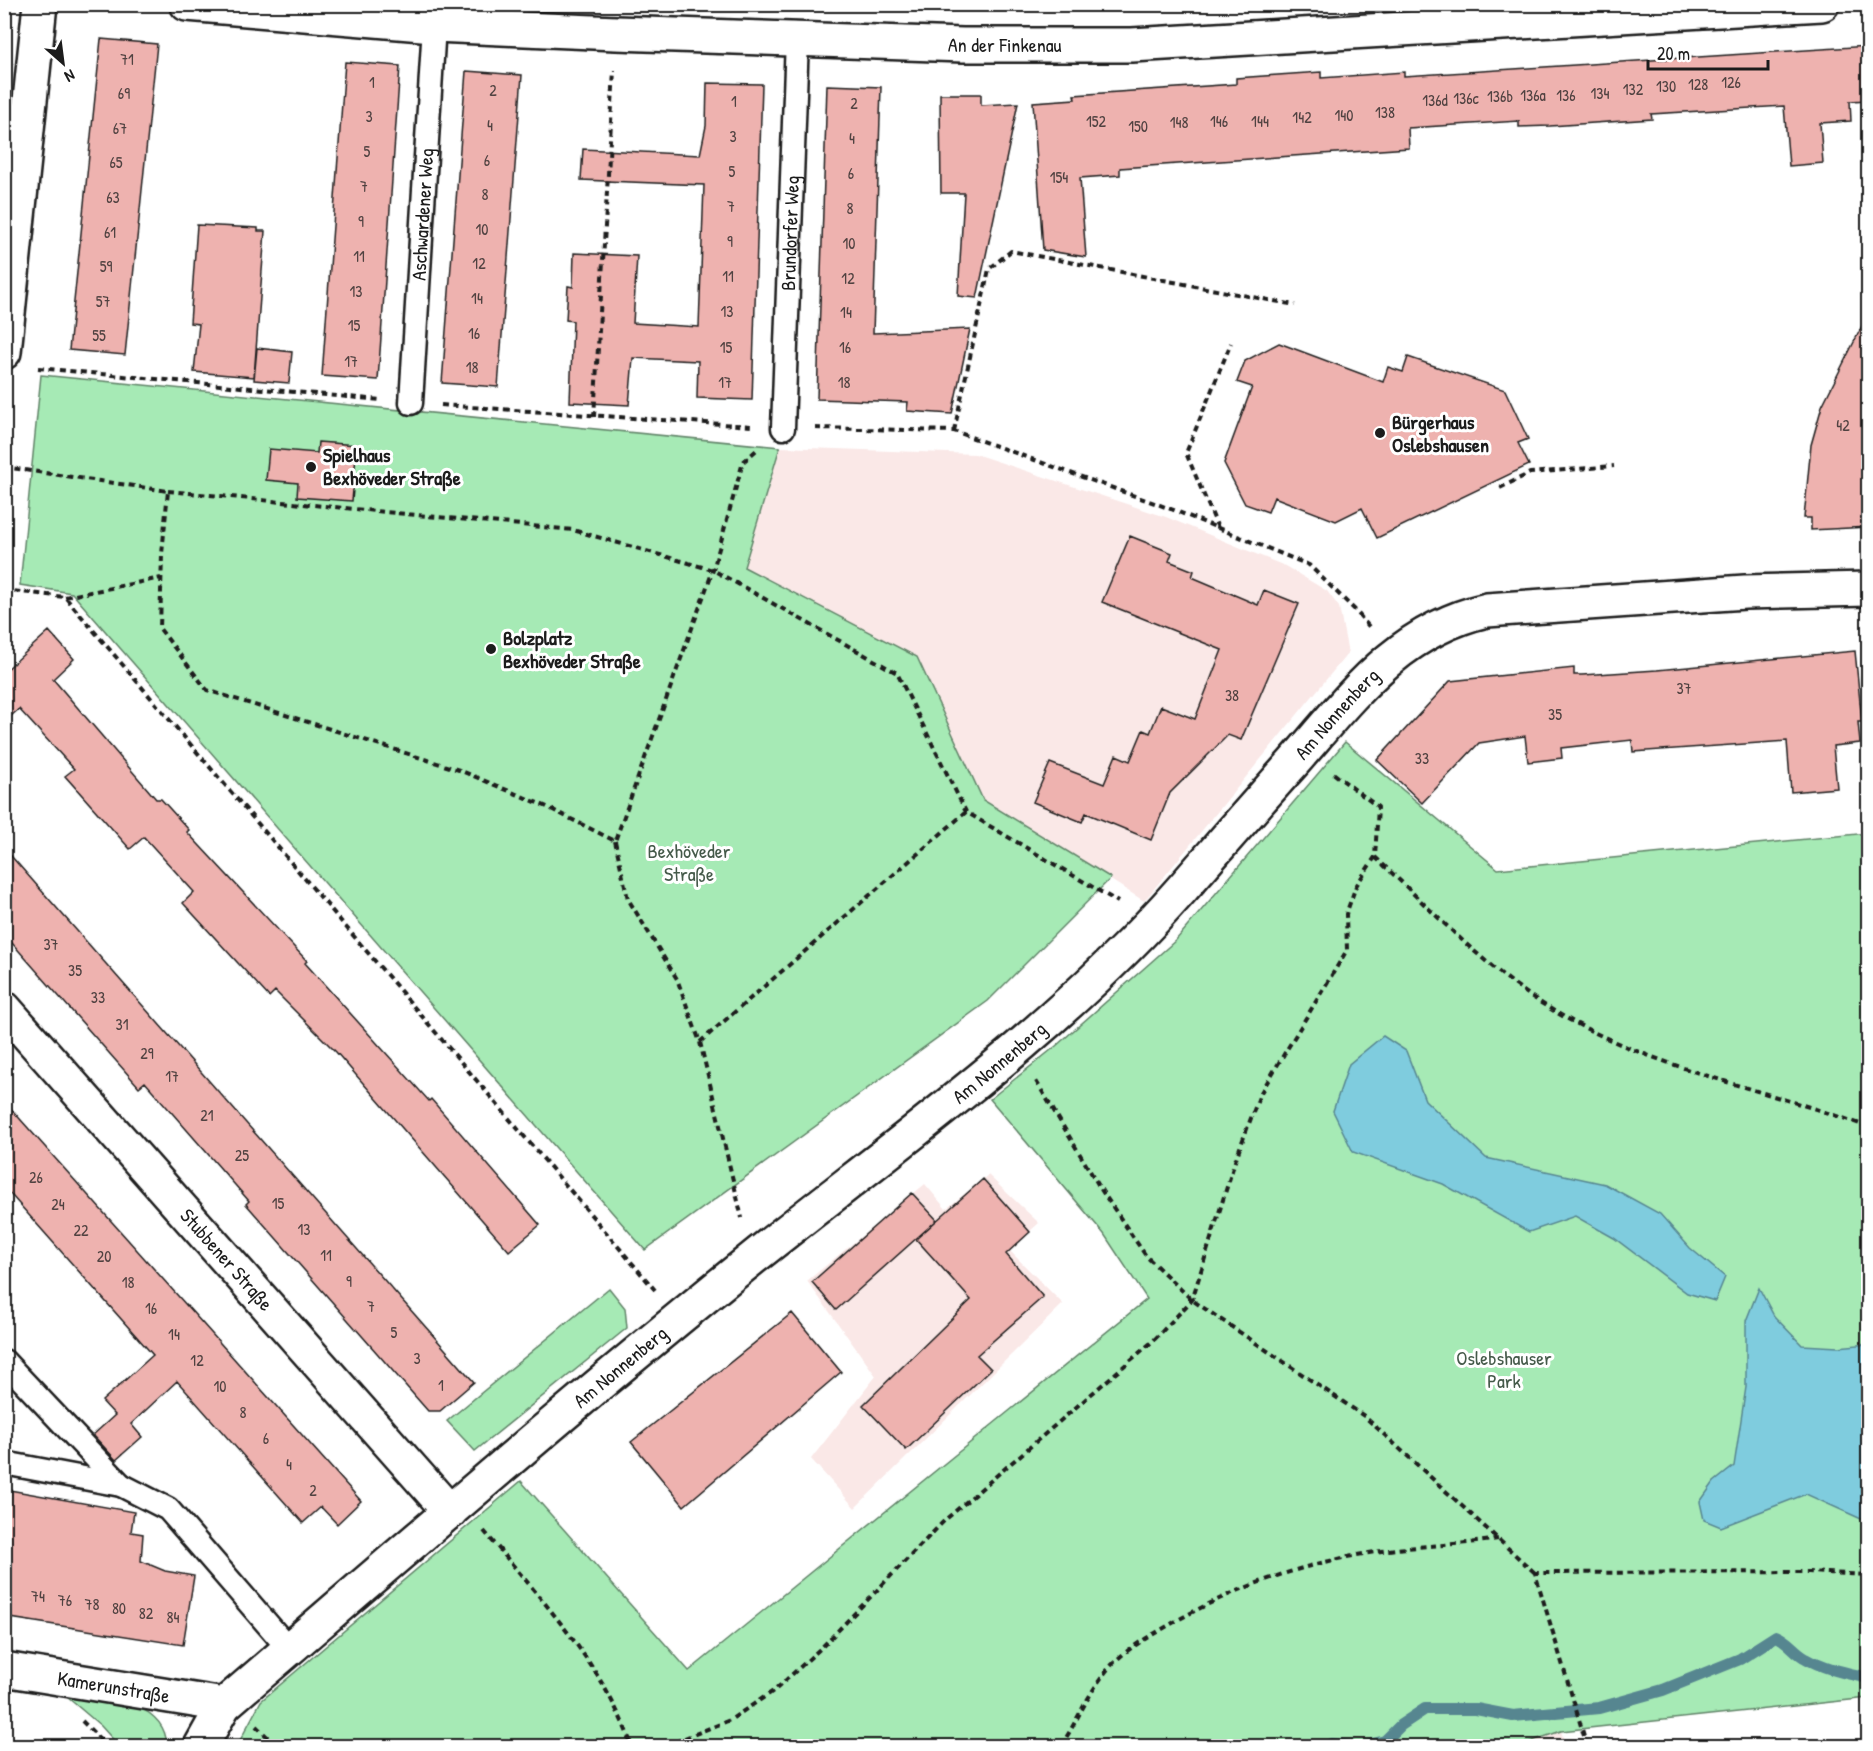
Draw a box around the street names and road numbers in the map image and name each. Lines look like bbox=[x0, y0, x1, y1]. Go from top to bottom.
street label: An der Finkenau bbox=[947, 30, 1062, 58]
street label: Aschwardener Weg bbox=[404, 147, 439, 281]
street label: Brundorfer Weg bbox=[774, 175, 805, 291]
street label: Am Nonnenberg bbox=[1288, 662, 1385, 765]
street label: Am Nonnenberg bbox=[946, 1015, 1052, 1109]
street label: Stubbener Straße bbox=[174, 1202, 280, 1316]
street label: Am Nonnenberg bbox=[567, 1319, 673, 1414]
street label: Kamerunstraße bbox=[56, 1664, 172, 1709]

